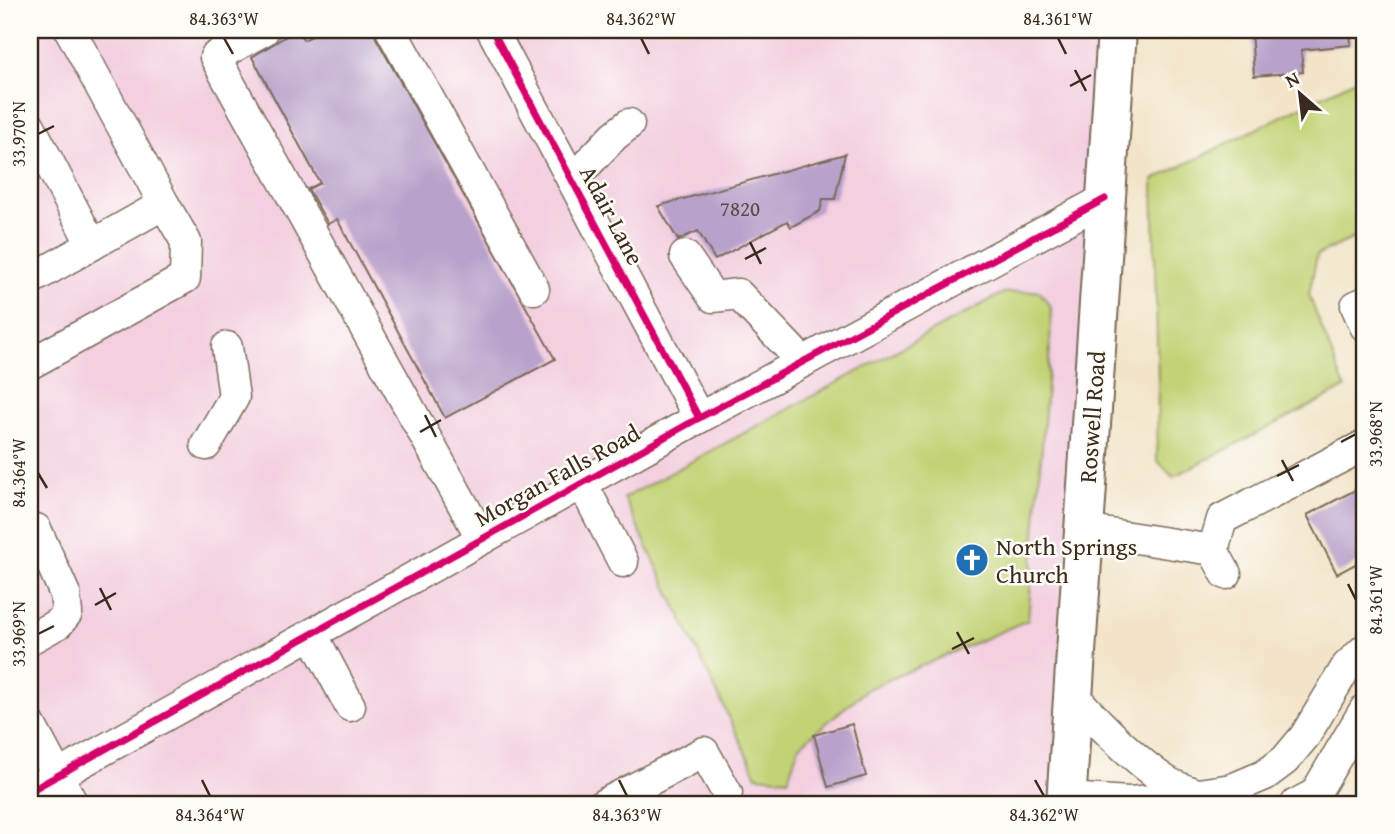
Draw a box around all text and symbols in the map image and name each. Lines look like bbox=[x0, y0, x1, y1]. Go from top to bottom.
text: 84.363°W bbox=[189, 5, 259, 32]
text: 84.362°W bbox=[606, 5, 676, 32]
text: 84.361°W bbox=[1023, 5, 1093, 32]
north arrow bbox=[1266, 60, 1336, 130]
text: N bbox=[1280, 64, 1304, 94]
text: 33.970°N bbox=[5, 101, 32, 167]
street label: Adair Lane bbox=[571, 159, 653, 271]
house number: 7820 bbox=[720, 193, 760, 224]
street label: Roswell Road bbox=[1070, 350, 1114, 484]
text: 33.968°N bbox=[1362, 401, 1389, 467]
street label: Morgan Falls Road bbox=[468, 415, 646, 535]
text: 84.364°W bbox=[5, 438, 32, 508]
place label: North Springs Church bbox=[996, 529, 1137, 592]
church icon: North Springs Church bbox=[953, 541, 991, 579]
text: 84.361°W bbox=[1362, 565, 1389, 635]
text: 33.969°N bbox=[5, 601, 32, 667]
text: 84.364°W bbox=[175, 801, 245, 828]
text: 84.363°W bbox=[592, 801, 662, 828]
text: 84.362°W bbox=[1009, 801, 1079, 828]

